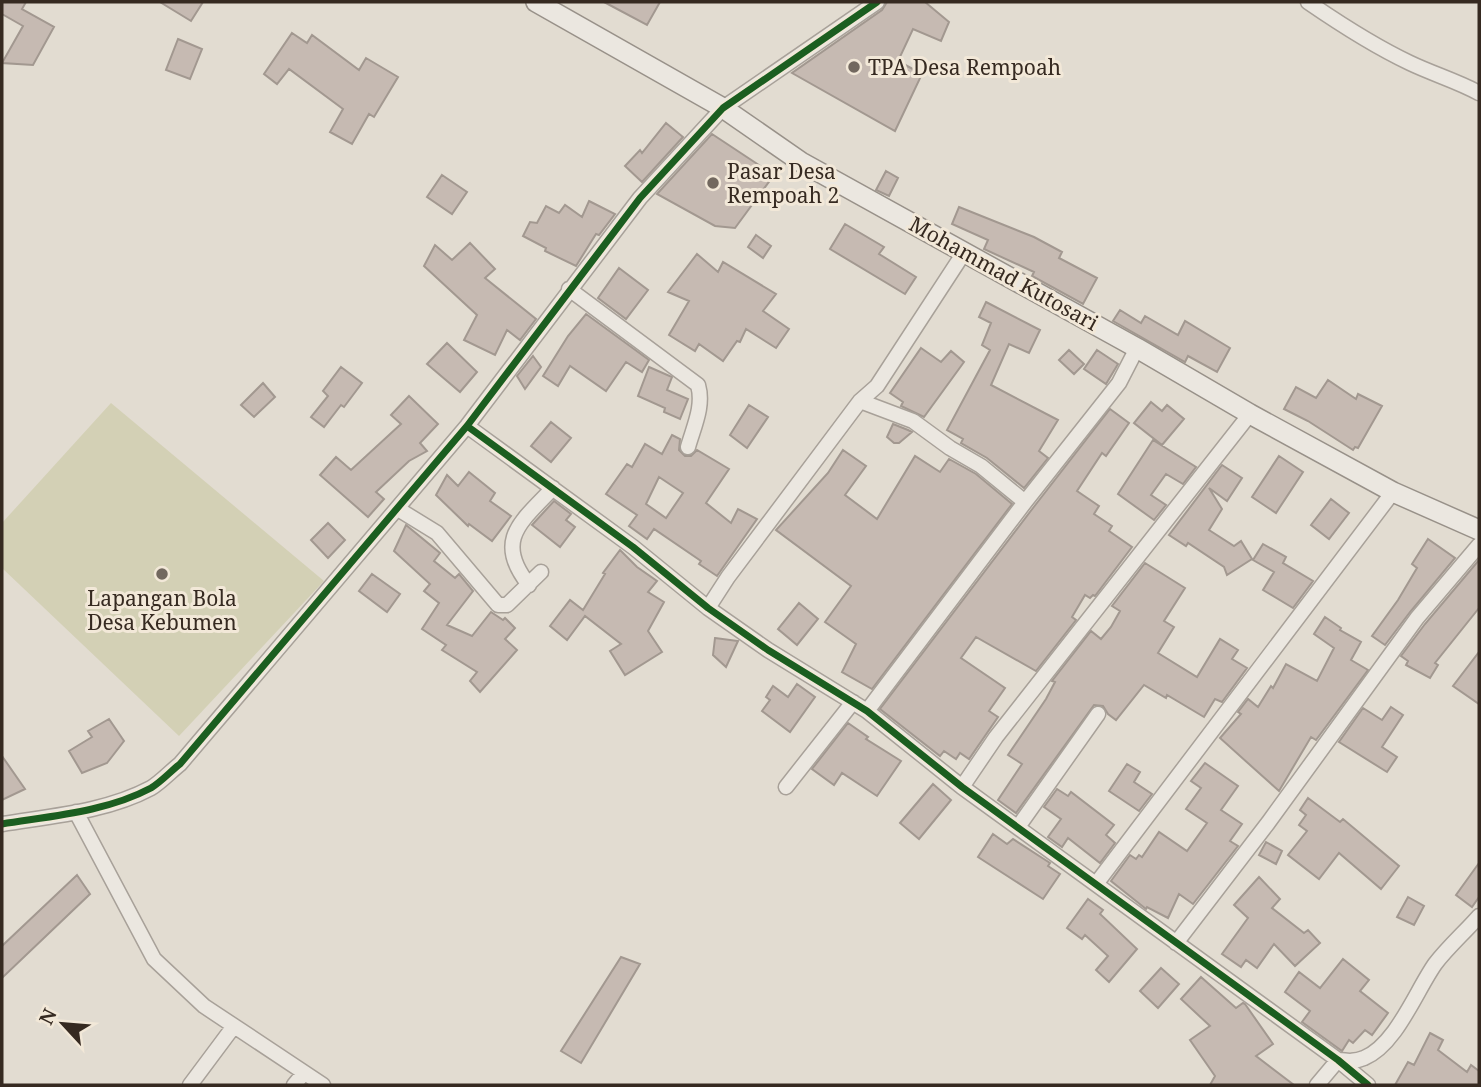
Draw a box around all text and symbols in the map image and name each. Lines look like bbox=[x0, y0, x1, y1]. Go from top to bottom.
place label: TPA Desa Rempoah bbox=[868, 53, 1061, 81]
marker: TPA Desa Rempoah bbox=[846, 59, 862, 75]
place label: Pasar Desa Rempoah 2 bbox=[727, 157, 839, 209]
marker: Pasar Desa Rempoah 2 bbox=[705, 175, 721, 191]
street label: Mohammad Kutosari bbox=[905, 209, 1104, 337]
marker: Lapangan Bola Desa Kebumen bbox=[154, 566, 170, 582]
place label: Lapangan Bola Desa Kebumen bbox=[87, 584, 237, 636]
north arrow bbox=[28, 989, 98, 1059]
text: N bbox=[33, 1004, 63, 1029]

